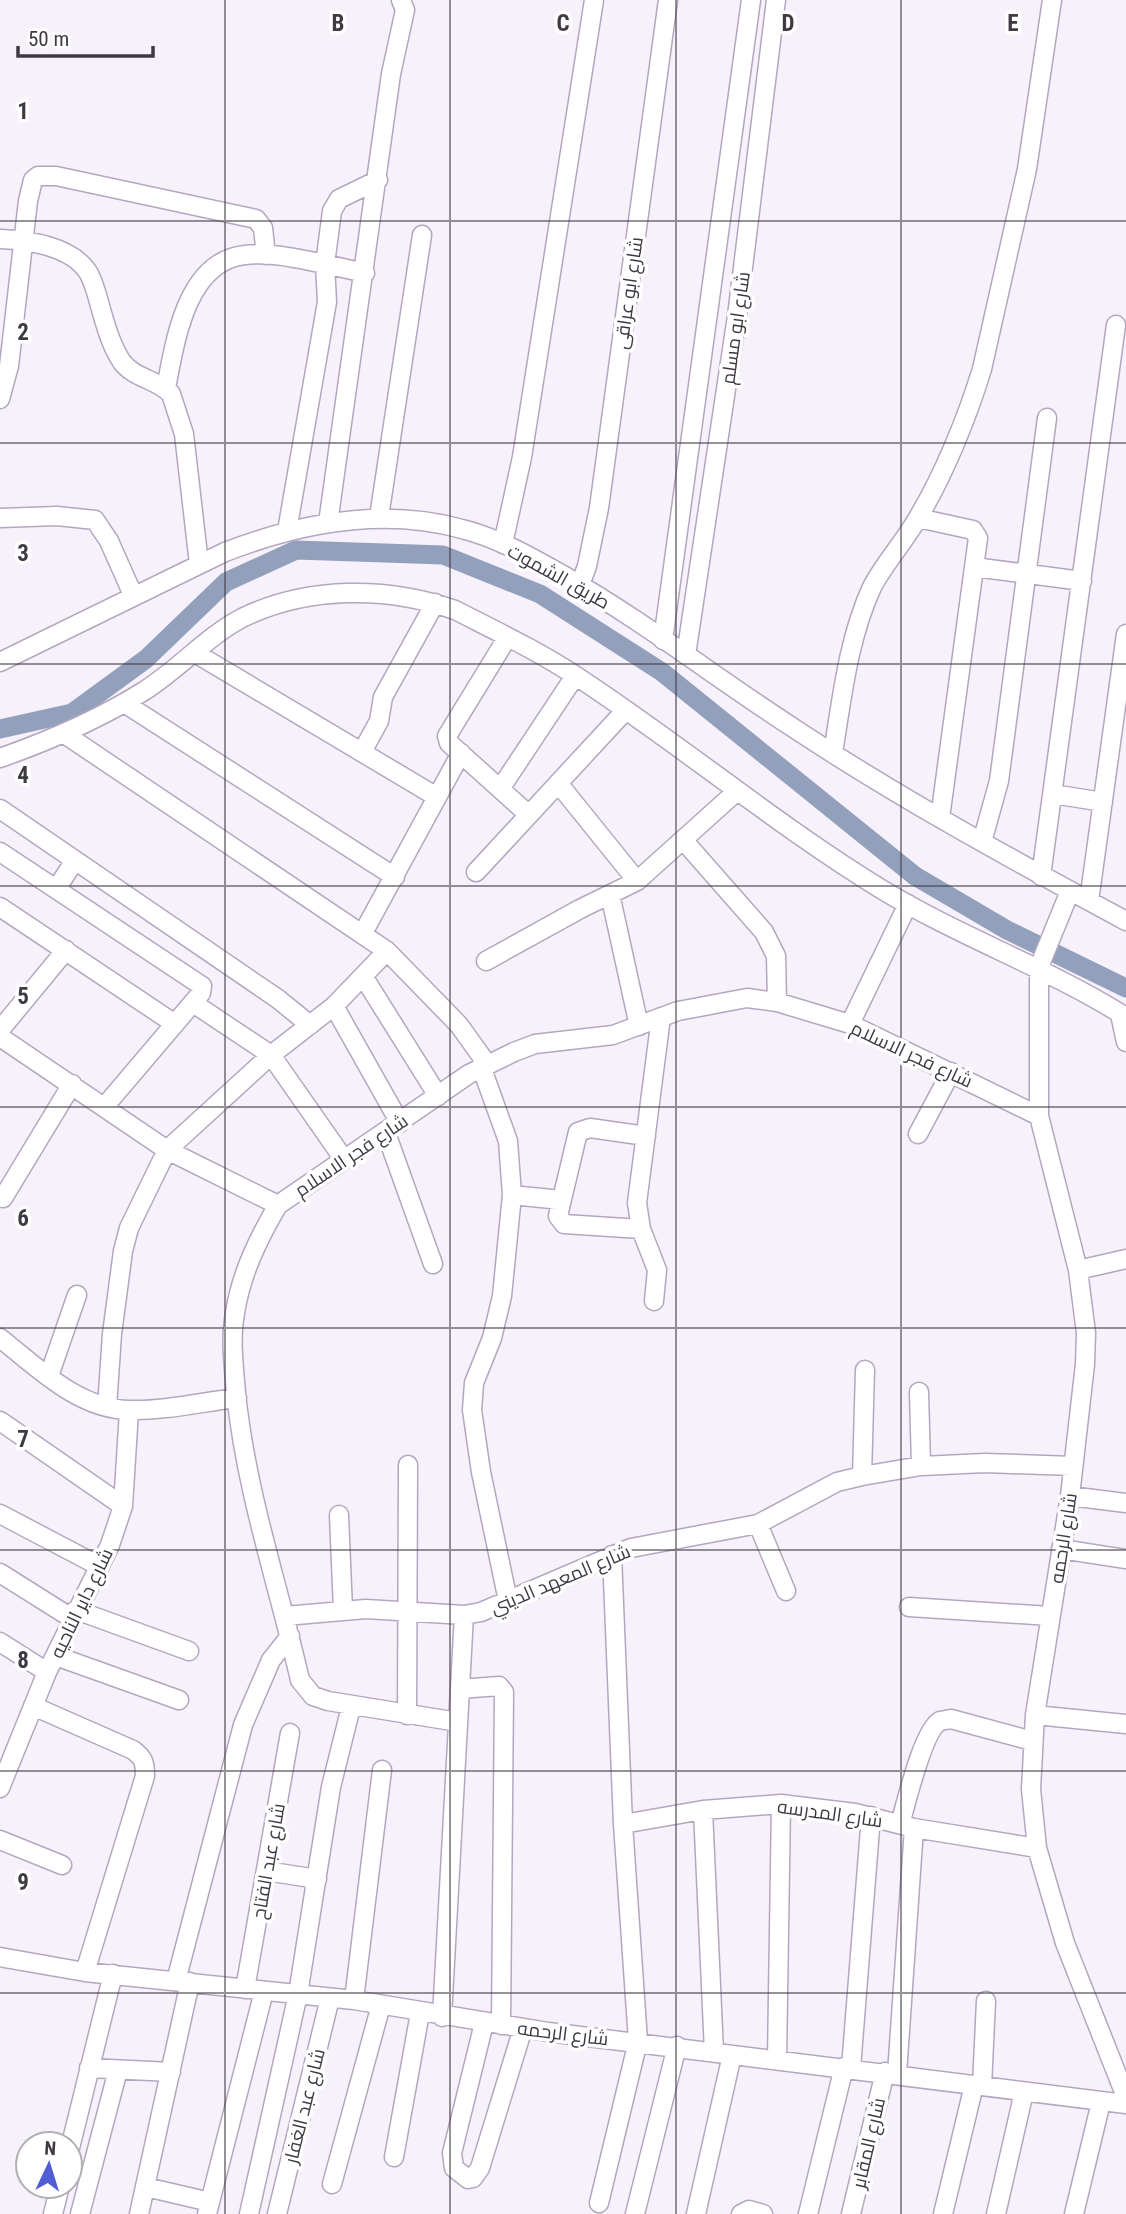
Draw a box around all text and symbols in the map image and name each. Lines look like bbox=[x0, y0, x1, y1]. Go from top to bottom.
text: B bbox=[332, 10, 344, 37]
text: C bbox=[556, 10, 570, 37]
text: D bbox=[782, 10, 795, 37]
text: E bbox=[1007, 10, 1019, 37]
scale bar bbox=[18, 14, 152, 58]
text: 50 m bbox=[28, 27, 69, 51]
text: 1 bbox=[17, 98, 29, 125]
street label: شارع ابو عراقى bbox=[609, 235, 650, 351]
street label: شارع ابو مسلم bbox=[716, 270, 757, 386]
text: 2 bbox=[17, 319, 29, 346]
street label: طريق الشموت bbox=[503, 539, 614, 615]
text: 3 bbox=[17, 540, 29, 567]
text: 4 bbox=[17, 762, 29, 789]
text: 5 bbox=[17, 983, 29, 1010]
street label: شارع فجر الاسلام bbox=[846, 1016, 976, 1095]
street label: شارع فجر الاسلام bbox=[290, 1109, 414, 1203]
text: 6 bbox=[17, 1205, 29, 1232]
text: 7 bbox=[17, 1426, 29, 1453]
street label: شارع الرحمه bbox=[1045, 1491, 1084, 1585]
street label: شارع المعهد الديني bbox=[487, 1540, 635, 1622]
street label: شارع داير الناحيه bbox=[45, 1545, 120, 1663]
text: 8 bbox=[17, 1647, 29, 1674]
street label: شارع المدرسه bbox=[775, 1795, 884, 1834]
street label: شارع عبد الفتاح bbox=[247, 1801, 292, 1921]
text: 9 bbox=[17, 1869, 29, 1896]
street label: شارع الرحمه bbox=[516, 2017, 610, 2052]
street label: شارع عبد الغفار bbox=[279, 2046, 332, 2167]
street label: شارع المقابر bbox=[847, 2095, 892, 2192]
north arrow bbox=[14, 2130, 84, 2200]
text: N bbox=[44, 2137, 57, 2160]

